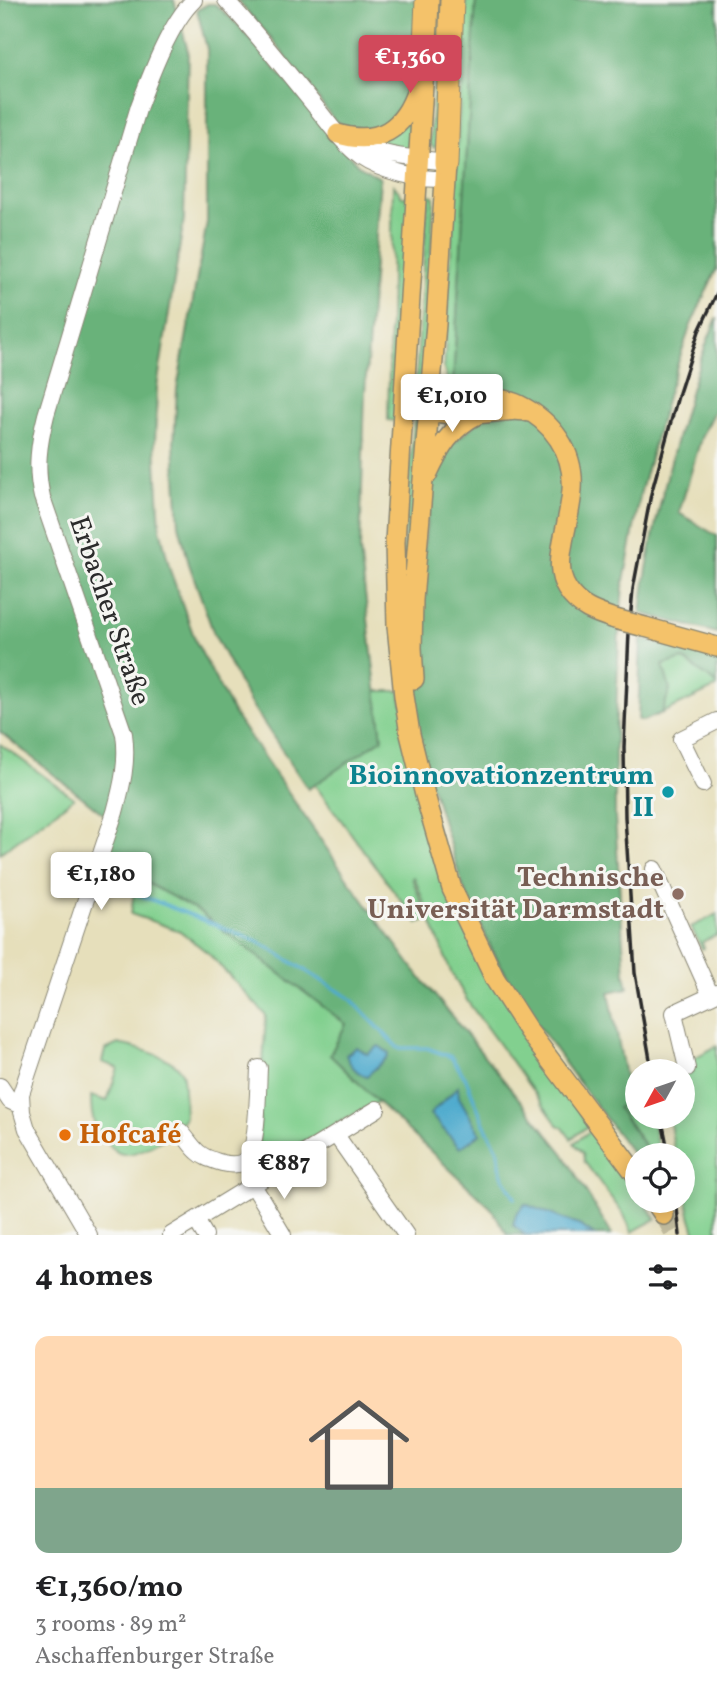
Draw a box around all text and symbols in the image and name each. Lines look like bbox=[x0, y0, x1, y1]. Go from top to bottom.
pin: €1,360 bbox=[353, 36, 467, 95]
text: €1,360 bbox=[375, 42, 445, 74]
pin: €1,010 bbox=[395, 374, 509, 434]
text: €1,010 bbox=[417, 381, 487, 413]
street label: Erbacher Straße bbox=[58, 511, 160, 711]
place label: Bioinnovationzentrum II bbox=[349, 757, 654, 828]
marker: Bioinnovationzentrum II bbox=[660, 784, 676, 800]
pin: €1,180 bbox=[44, 852, 158, 912]
text: €1,180 bbox=[67, 859, 135, 891]
place label: Technische Universität Darmstadt bbox=[367, 859, 664, 930]
marker: Technische Universität Darmstadt bbox=[670, 886, 686, 902]
north arrow bbox=[625, 1059, 695, 1129]
map controls bbox=[625, 1059, 695, 1213]
place label: Hofcafé bbox=[79, 1116, 181, 1155]
marker: Hofcafé bbox=[57, 1127, 73, 1143]
pin: €887 bbox=[243, 1142, 325, 1201]
button: locate bbox=[625, 1143, 695, 1213]
text: €887 bbox=[257, 1148, 311, 1180]
text: 4 homes bbox=[35, 1256, 153, 1298]
icon: filters bbox=[644, 1258, 682, 1296]
icon: home bbox=[296, 1382, 422, 1508]
text: €1,360/mo bbox=[35, 1567, 183, 1609]
text: 3 rooms · 89 m² bbox=[35, 1609, 187, 1641]
text: Aschaffenburger Straße bbox=[35, 1641, 274, 1673]

